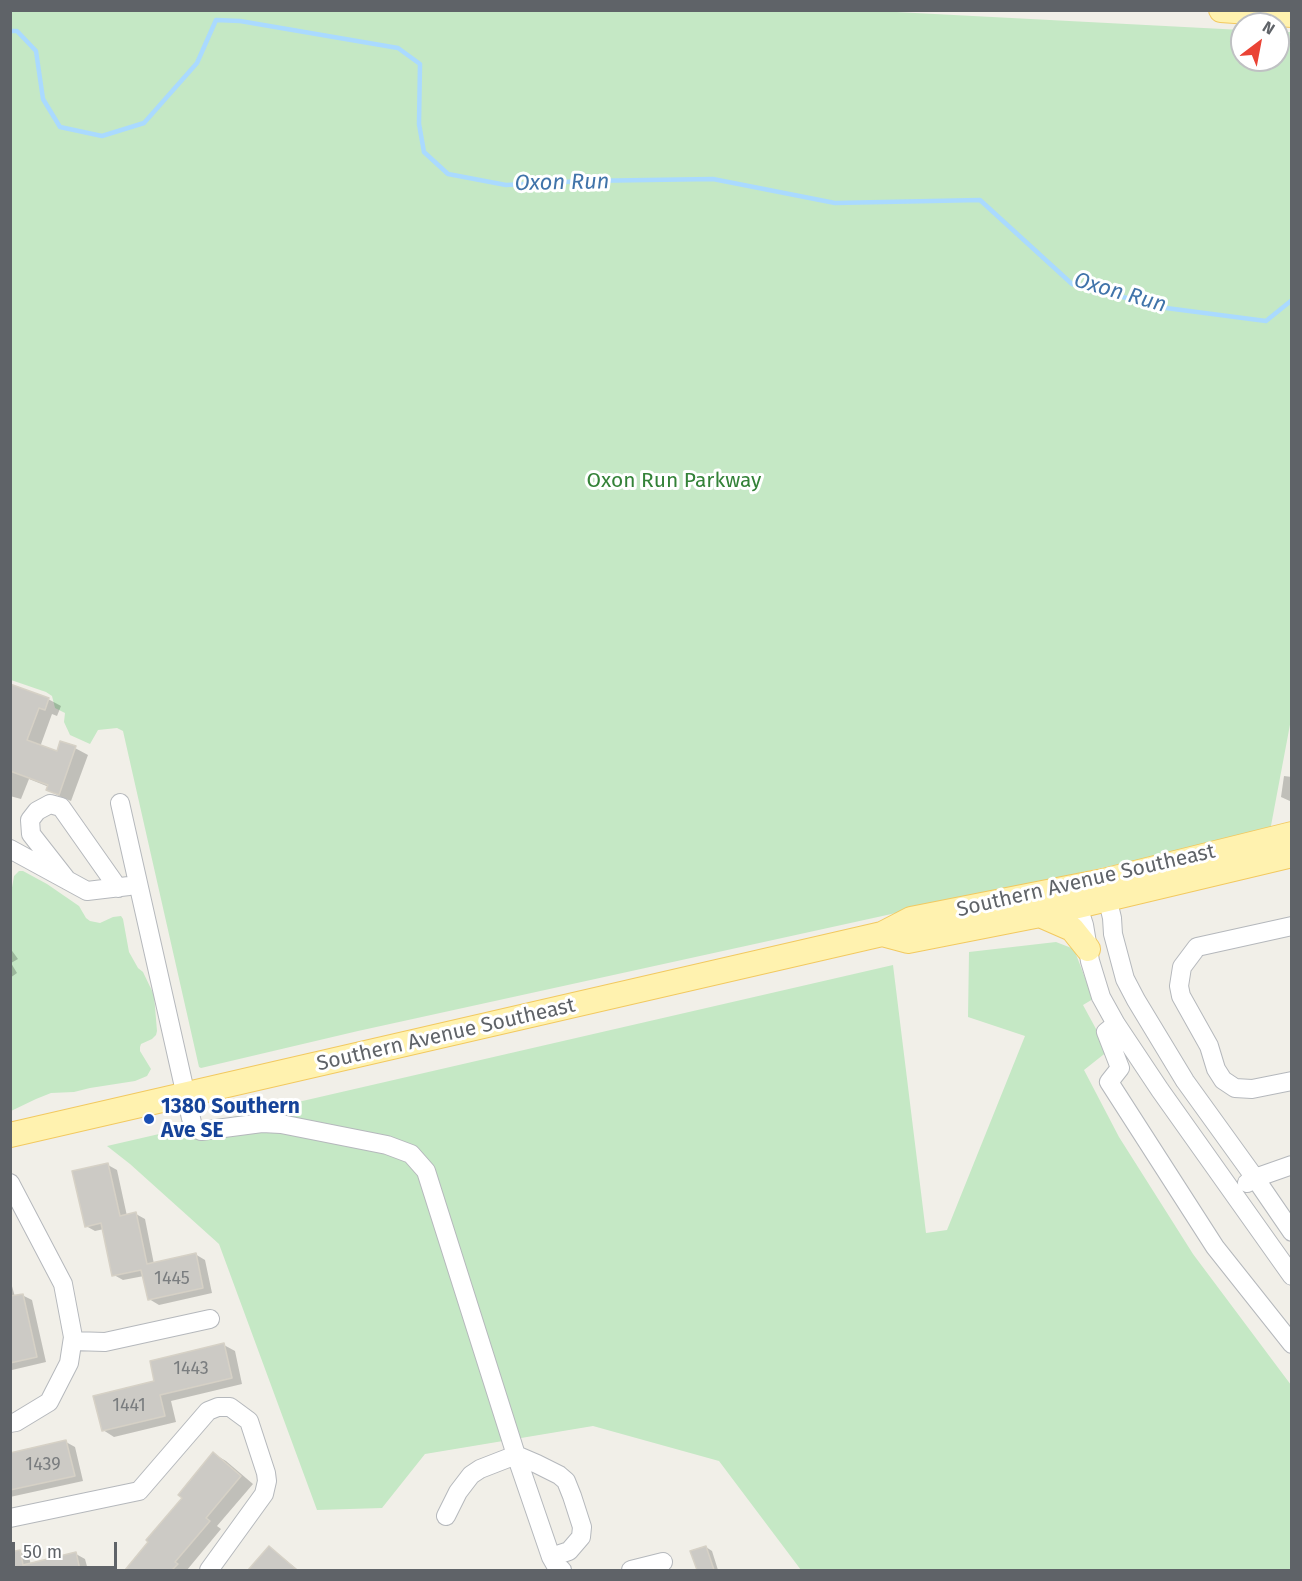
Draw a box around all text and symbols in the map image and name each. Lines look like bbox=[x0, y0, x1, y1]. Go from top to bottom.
north arrow bbox=[1230, 12, 1290, 72]
text: N bbox=[1259, 17, 1278, 39]
water label: Oxon Run bbox=[514, 169, 610, 197]
water label: Oxon Run bbox=[1071, 267, 1169, 319]
park label: Oxon Run Parkway bbox=[587, 468, 761, 494]
street label: Southern Avenue Southeast bbox=[954, 839, 1218, 923]
street label: Southern Avenue Southeast bbox=[314, 993, 578, 1077]
place label: 1380 Southern Ave SE bbox=[161, 1094, 300, 1144]
marker: 1380 Southern Ave SE bbox=[142, 1112, 156, 1126]
house number: 1445 bbox=[154, 1268, 190, 1290]
house number: 1443 bbox=[173, 1358, 209, 1380]
house number: 1441 bbox=[112, 1395, 146, 1417]
house number: 1439 bbox=[25, 1454, 61, 1476]
scale bar bbox=[15, 1530, 120, 1568]
text: 50 m bbox=[23, 1541, 62, 1563]

